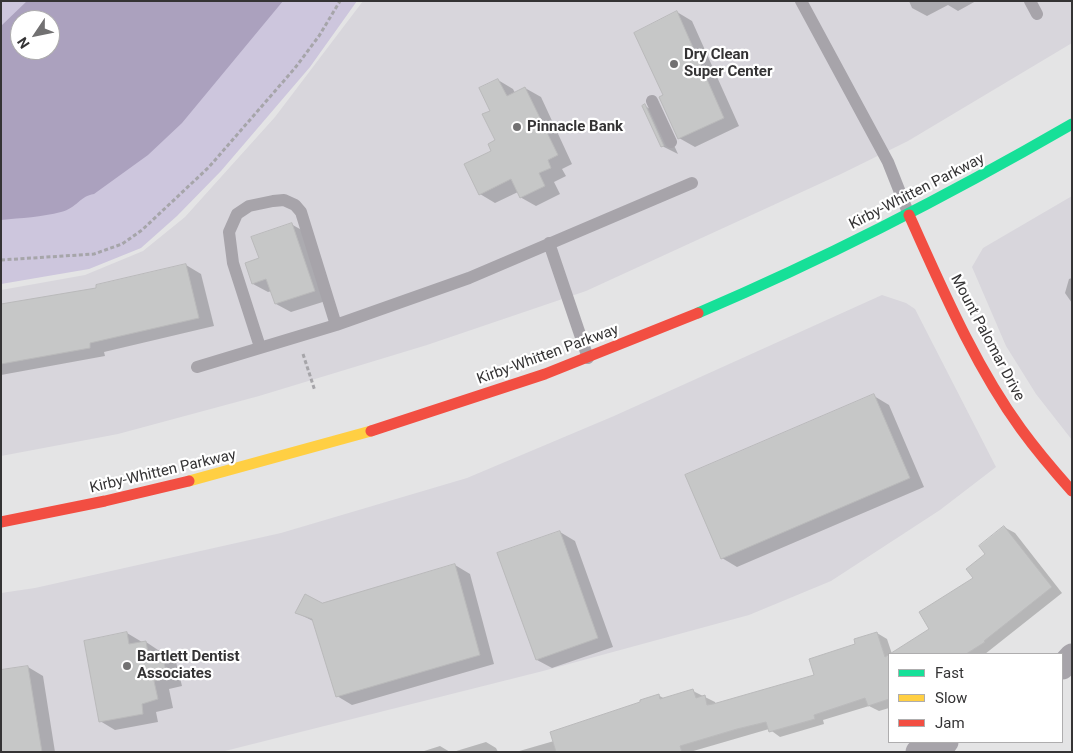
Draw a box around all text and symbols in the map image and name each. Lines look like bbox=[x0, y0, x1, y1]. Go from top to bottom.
north arrow bbox=[10, 10, 60, 60]
text: N bbox=[14, 34, 33, 51]
place label: Dry Clean Super Center bbox=[684, 46, 772, 81]
marker: Dry Clean Super Center bbox=[668, 58, 680, 70]
place label: Pinnacle Bank bbox=[527, 118, 623, 136]
marker: Pinnacle Bank bbox=[511, 121, 523, 133]
street label: Kirby-Whitten Parkway bbox=[846, 150, 988, 234]
street label: Mount Palomar Drive bbox=[946, 272, 1028, 404]
street label: Kirby-Whitten Parkway bbox=[475, 321, 621, 389]
street label: Kirby-Whitten Parkway bbox=[88, 446, 238, 498]
place label: Bartlett Dentist Associates bbox=[137, 648, 240, 683]
legend bbox=[888, 653, 1063, 743]
marker: Bartlett Dentist Associates bbox=[121, 660, 133, 672]
text: Fast bbox=[935, 664, 964, 682]
text: Slow bbox=[935, 689, 967, 707]
text: Jam bbox=[935, 714, 965, 732]

